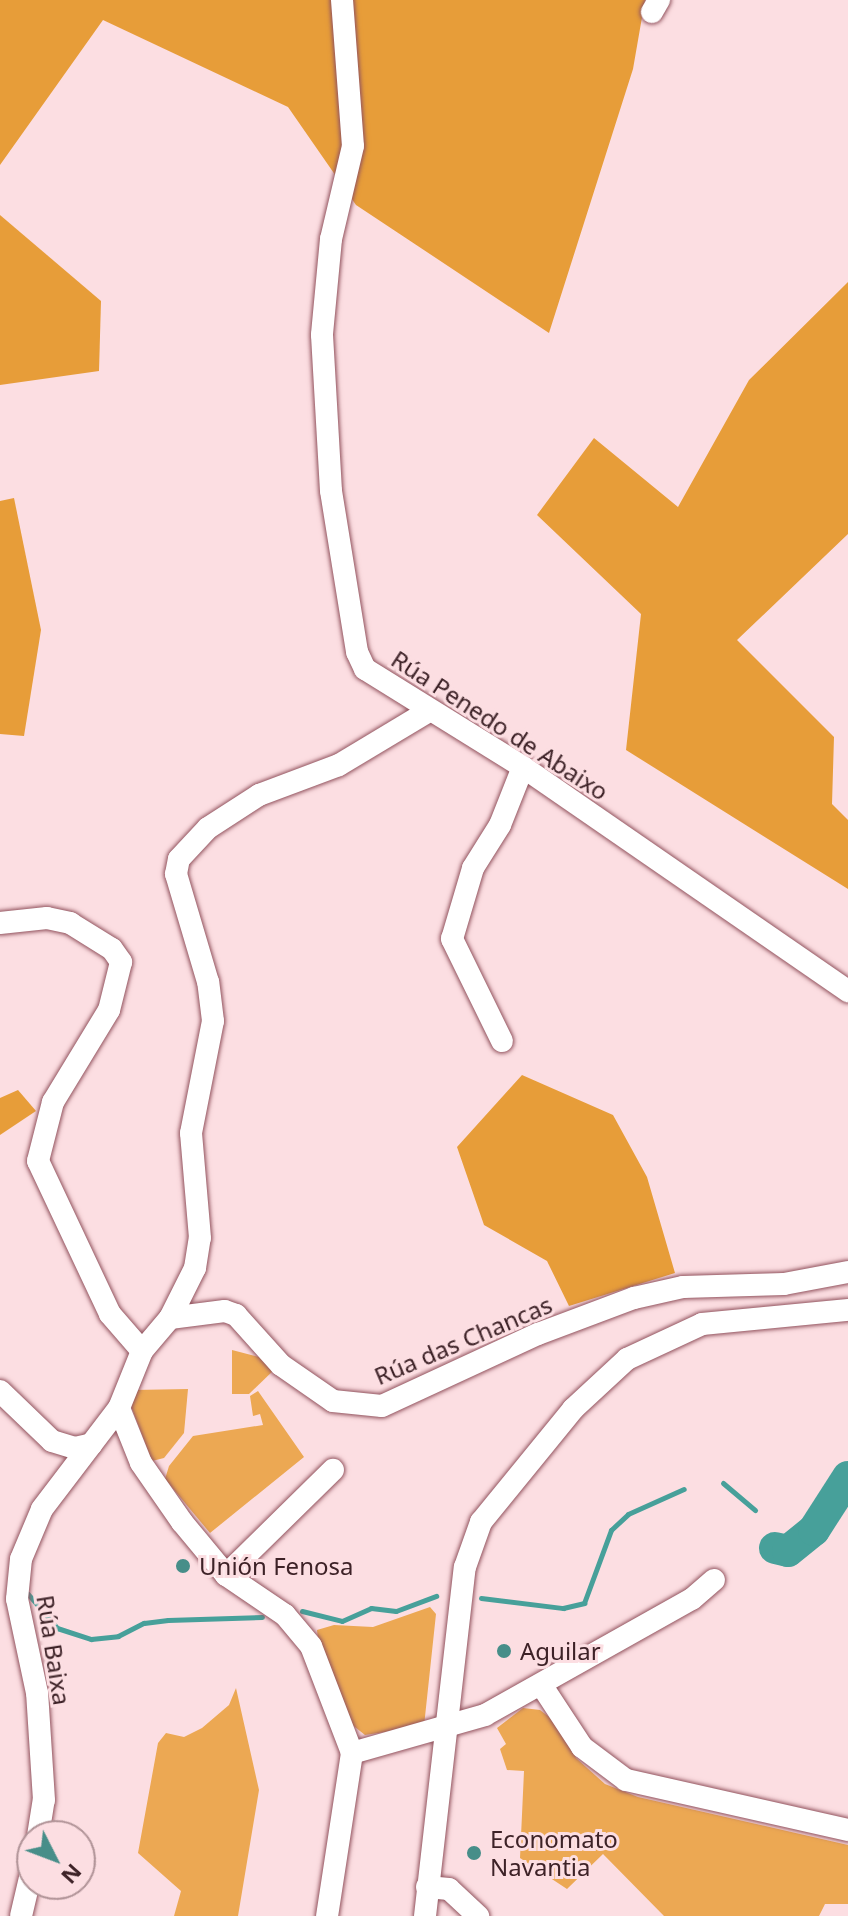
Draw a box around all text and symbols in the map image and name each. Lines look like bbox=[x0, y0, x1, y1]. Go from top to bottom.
street label: Rúa Penedo de Abaixo bbox=[386, 644, 614, 806]
street label: Rúa das Chancas bbox=[370, 1290, 556, 1390]
place label: Unión Fenosa bbox=[199, 1552, 353, 1580]
marker: Unión Fenosa bbox=[174, 1557, 192, 1575]
street label: Rúa Baixa bbox=[31, 1593, 77, 1707]
place label: Aguilar bbox=[520, 1637, 601, 1665]
marker: Aguilar bbox=[495, 1642, 513, 1660]
north arrow bbox=[16, 1820, 96, 1900]
place label: Economato Navantia bbox=[490, 1825, 618, 1881]
marker: Economato Navantia bbox=[465, 1844, 483, 1862]
text: N bbox=[55, 1858, 89, 1891]

